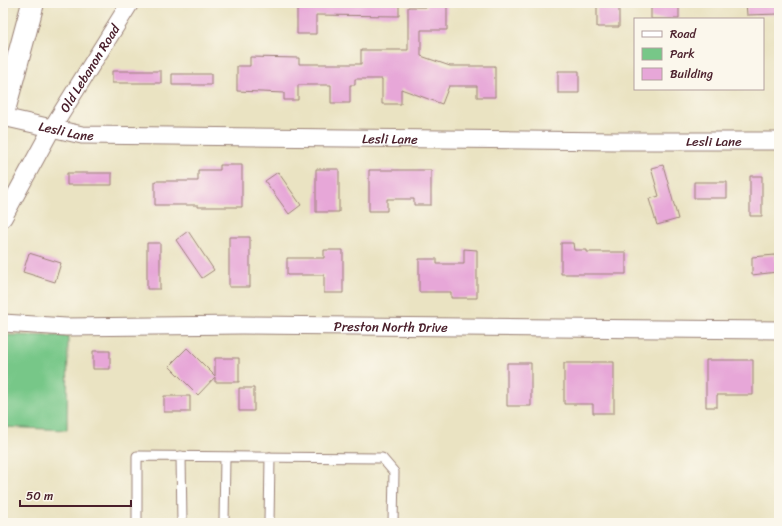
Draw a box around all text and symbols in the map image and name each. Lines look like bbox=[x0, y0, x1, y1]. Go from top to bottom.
legend bbox=[634, 18, 764, 90]
street label: Old Lebanon Road bbox=[53, 19, 126, 117]
text: Road bbox=[670, 23, 697, 45]
text: Park bbox=[670, 43, 695, 65]
text: Building bbox=[670, 63, 713, 85]
street label: Lesli Lane bbox=[37, 114, 94, 147]
street label: Lesli Lane bbox=[362, 127, 418, 150]
street label: Lesli Lane bbox=[686, 130, 742, 153]
street label: Preston North Drive bbox=[334, 314, 448, 338]
scale bar bbox=[20, 482, 131, 508]
text: 50 m bbox=[26, 485, 53, 507]

